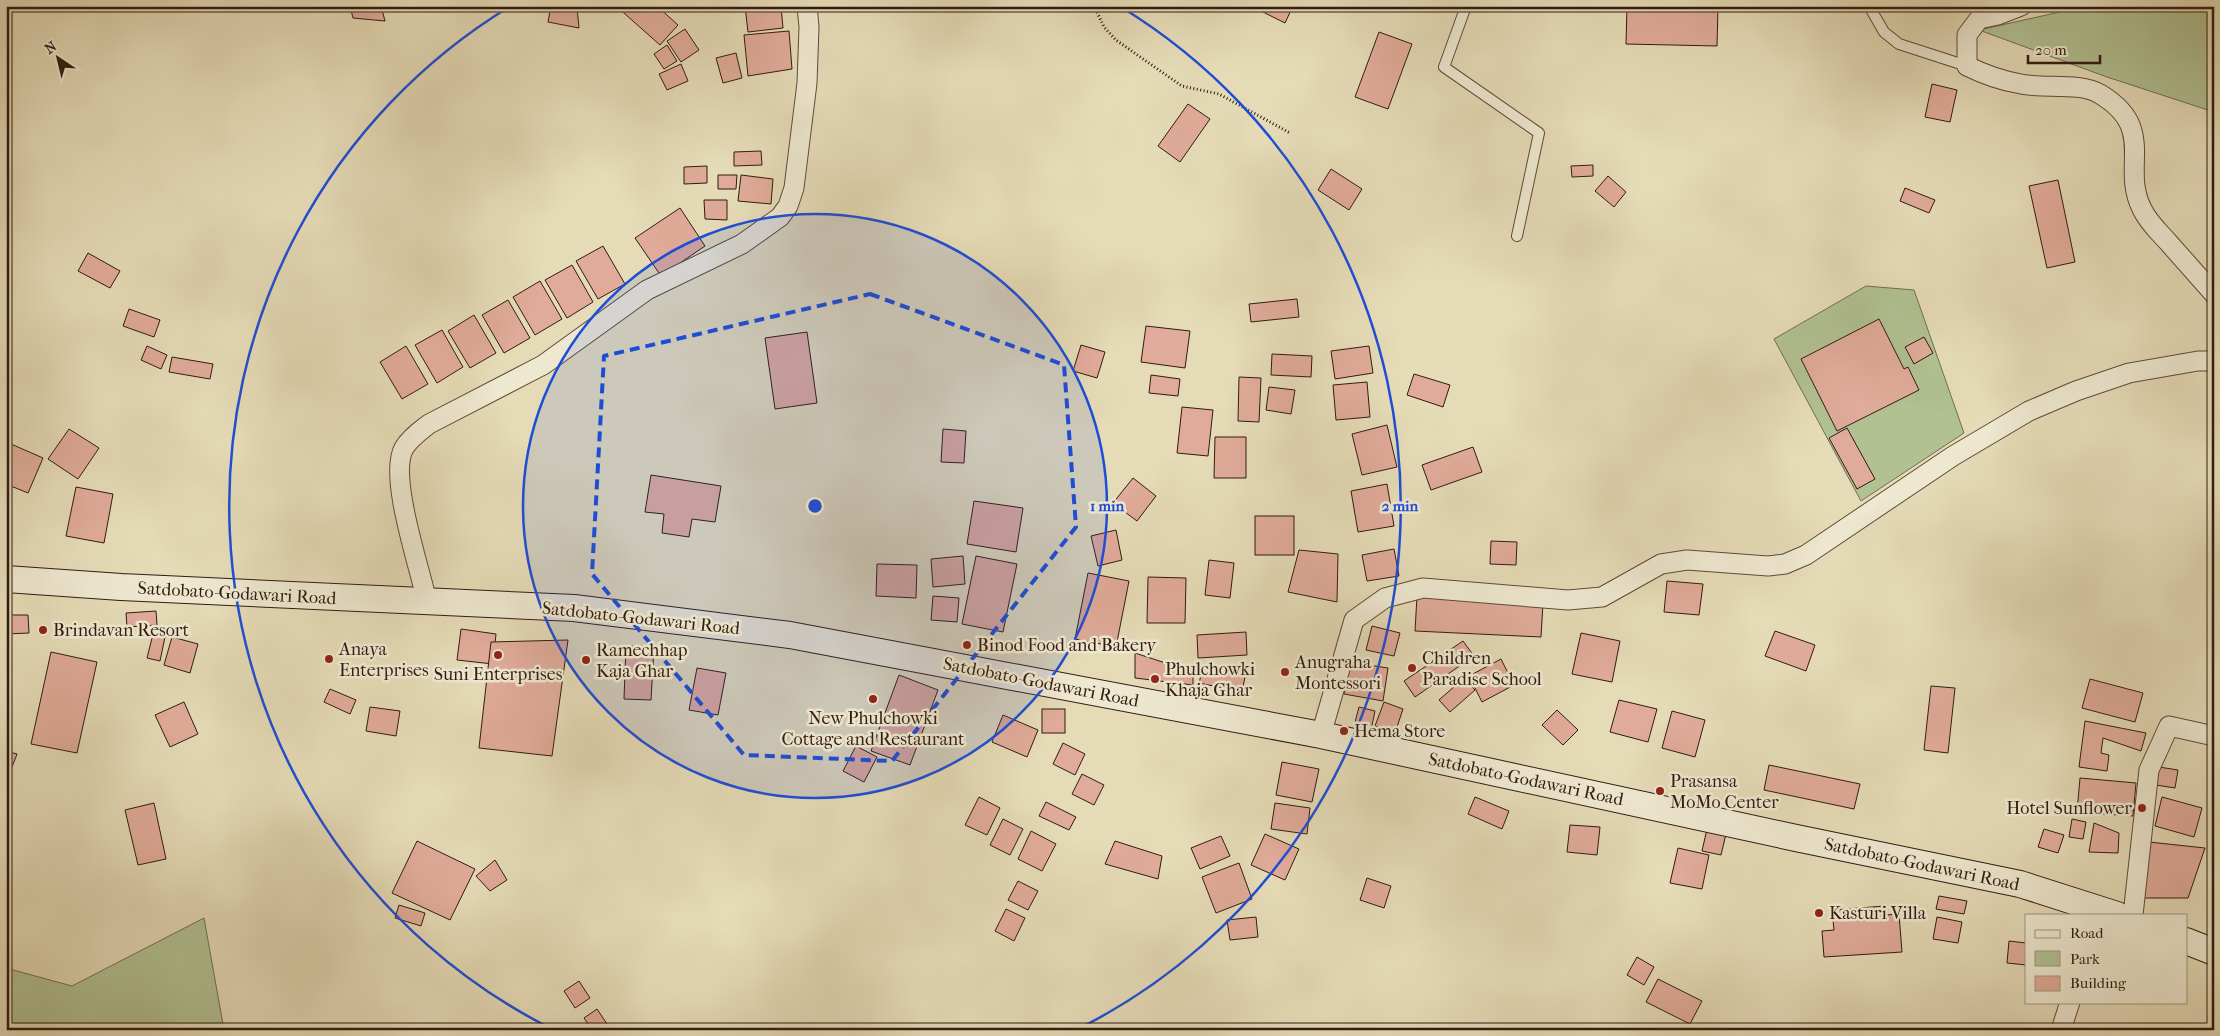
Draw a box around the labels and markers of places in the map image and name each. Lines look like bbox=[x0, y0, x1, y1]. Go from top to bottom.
centre of rings bbox=[806, 497, 824, 515]
place label: Brindavan Resort bbox=[53, 620, 189, 641]
marker: Brindavan Resort bbox=[37, 624, 49, 636]
place label: Binod Food and Bakery bbox=[977, 635, 1158, 656]
place label: Anaya Enterprises bbox=[338, 639, 429, 681]
marker: Binod Food and Bakery bbox=[961, 639, 973, 651]
place label: Ramechhap Kaja Ghar bbox=[596, 640, 688, 682]
place label: Children Paradise School bbox=[1422, 648, 1542, 690]
marker: Suni Enterprises bbox=[492, 649, 504, 661]
place label: Anugraha Montessori bbox=[1294, 652, 1382, 694]
marker: Anaya Enterprises bbox=[323, 653, 335, 665]
marker: Ramechhap Kaja Ghar bbox=[580, 654, 592, 666]
place label: Phulchowki Khaja Ghar bbox=[1165, 659, 1256, 701]
marker: Children Paradise School bbox=[1406, 662, 1418, 674]
place label: Suni Enterprises bbox=[434, 664, 563, 685]
marker: Anugraha Montessori bbox=[1279, 666, 1291, 678]
marker: Phulchowki Khaja Ghar bbox=[1149, 673, 1161, 685]
marker: New Phulchowki Cottage and Restaurant bbox=[867, 693, 879, 705]
place label: New Phulchowki Cottage and Restaurant bbox=[781, 708, 965, 750]
place label: Hema Store bbox=[1354, 721, 1445, 742]
marker: Hema Store bbox=[1338, 725, 1350, 737]
place label: Prasansa MoMo Center bbox=[1670, 771, 1779, 813]
marker: Prasansa MoMo Center bbox=[1654, 785, 1666, 797]
place label: Hotel Sunflower bbox=[2006, 798, 2132, 819]
marker: Hotel Sunflower bbox=[2136, 802, 2148, 814]
place label: Kasturi Villa bbox=[1829, 903, 1927, 924]
marker: Kasturi Villa bbox=[1813, 907, 1825, 919]

